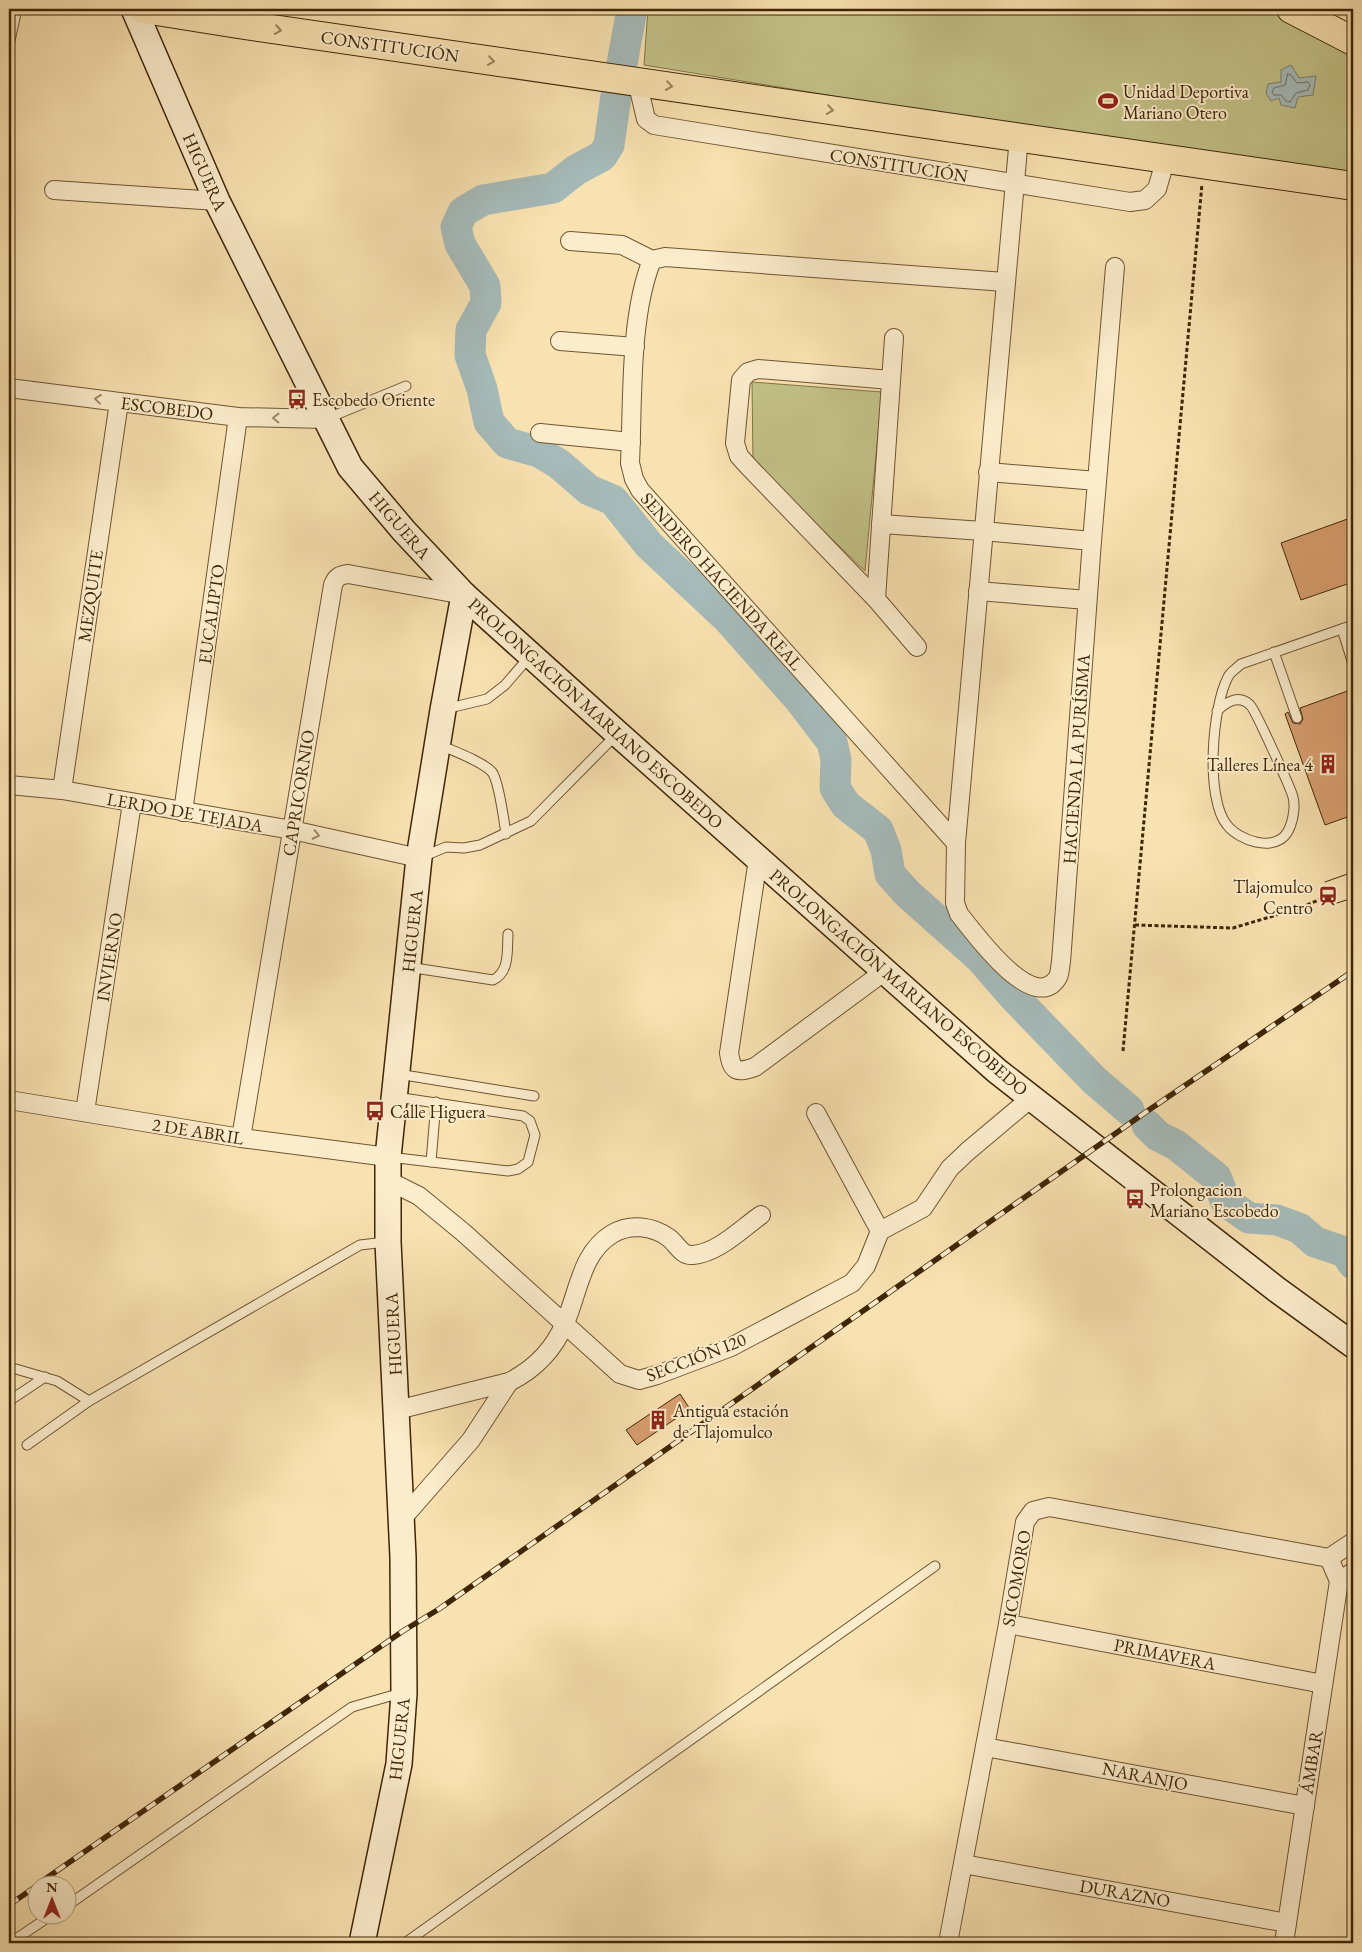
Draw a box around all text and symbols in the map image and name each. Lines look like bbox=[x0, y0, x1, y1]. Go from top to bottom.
one-way arrow bbox=[275, 24, 283, 35]
street label: CONSTITUCIÓN bbox=[319, 25, 461, 67]
one-way arrow bbox=[487, 55, 495, 65]
one-way arrow bbox=[666, 80, 674, 91]
place label: Unidad Deportiva Mariano Otero bbox=[1123, 80, 1250, 124]
sports icon: Unidad Deportiva Mariano Otero bbox=[1097, 90, 1119, 112]
one-way arrow bbox=[826, 104, 834, 114]
street label: HIGUERA bbox=[178, 129, 233, 215]
street label: CONSTITUCIÓN bbox=[828, 143, 970, 187]
bus stop icon: Escobedo Oriente bbox=[286, 388, 308, 410]
place label: Escobedo Oriente bbox=[312, 388, 435, 411]
street label: ESCOBEDO bbox=[119, 391, 215, 425]
one-way arrow bbox=[93, 394, 101, 405]
one-way arrow bbox=[272, 413, 280, 423]
street label: HIGUERA bbox=[364, 486, 436, 564]
street label: SENDERO HACIENDA REAL bbox=[636, 487, 808, 675]
street label: MEZQUITE bbox=[72, 549, 108, 643]
street label: EUCALIPTO bbox=[193, 563, 229, 665]
street label: PROLONGACIÓN MARIANO ESCOBEDO bbox=[464, 592, 728, 834]
street label: HACIENDA LA PURÍSIMA bbox=[1057, 653, 1095, 865]
street label: CAPRICORNIO bbox=[277, 728, 319, 858]
place label: Talleres Línea 4 bbox=[1207, 753, 1313, 776]
building icon: Talleres Línea 4 bbox=[1317, 753, 1339, 775]
street label: LERDO DE TEJADA bbox=[105, 787, 265, 837]
one-way arrow bbox=[311, 829, 320, 840]
street label: PROLONGACIÓN MARIANO ESCOBEDO bbox=[765, 863, 1033, 1101]
place label: Tlajomulco Centro bbox=[1233, 875, 1313, 919]
station icon: Tlajomulco Centro bbox=[1317, 885, 1339, 907]
street label: HIGUERA bbox=[396, 888, 428, 974]
street label: INVIERNO bbox=[91, 911, 127, 1003]
bus stop icon: Calle Higuera bbox=[364, 1100, 386, 1122]
place label: Calle Higuera bbox=[390, 1100, 487, 1123]
street label: 2 DE ABRIL bbox=[151, 1112, 246, 1150]
place label: Prolongacion Mariano Escobedo bbox=[1150, 1178, 1279, 1222]
bus stop icon: Prolongacion Mariano Escobedo bbox=[1124, 1188, 1146, 1210]
street label: HIGUERA bbox=[379, 1291, 407, 1376]
street label: SECCIÓN I20 bbox=[643, 1327, 750, 1387]
place label: Antigua estación de Tlajomulco bbox=[672, 1399, 789, 1443]
building icon: Antigua estación de Tlajomulco bbox=[647, 1409, 669, 1431]
street label: SICOMORO bbox=[996, 1528, 1036, 1628]
street label: PRIMAVERA bbox=[1112, 1633, 1218, 1675]
street label: HIGUERA bbox=[383, 1696, 415, 1782]
street label: ÁMBAR bbox=[1294, 1728, 1327, 1797]
street label: NARANJO bbox=[1100, 1756, 1190, 1796]
north arrow bbox=[28, 1874, 78, 1924]
street label: DURAZNO bbox=[1078, 1874, 1172, 1912]
text: N bbox=[46, 1878, 58, 1896]

